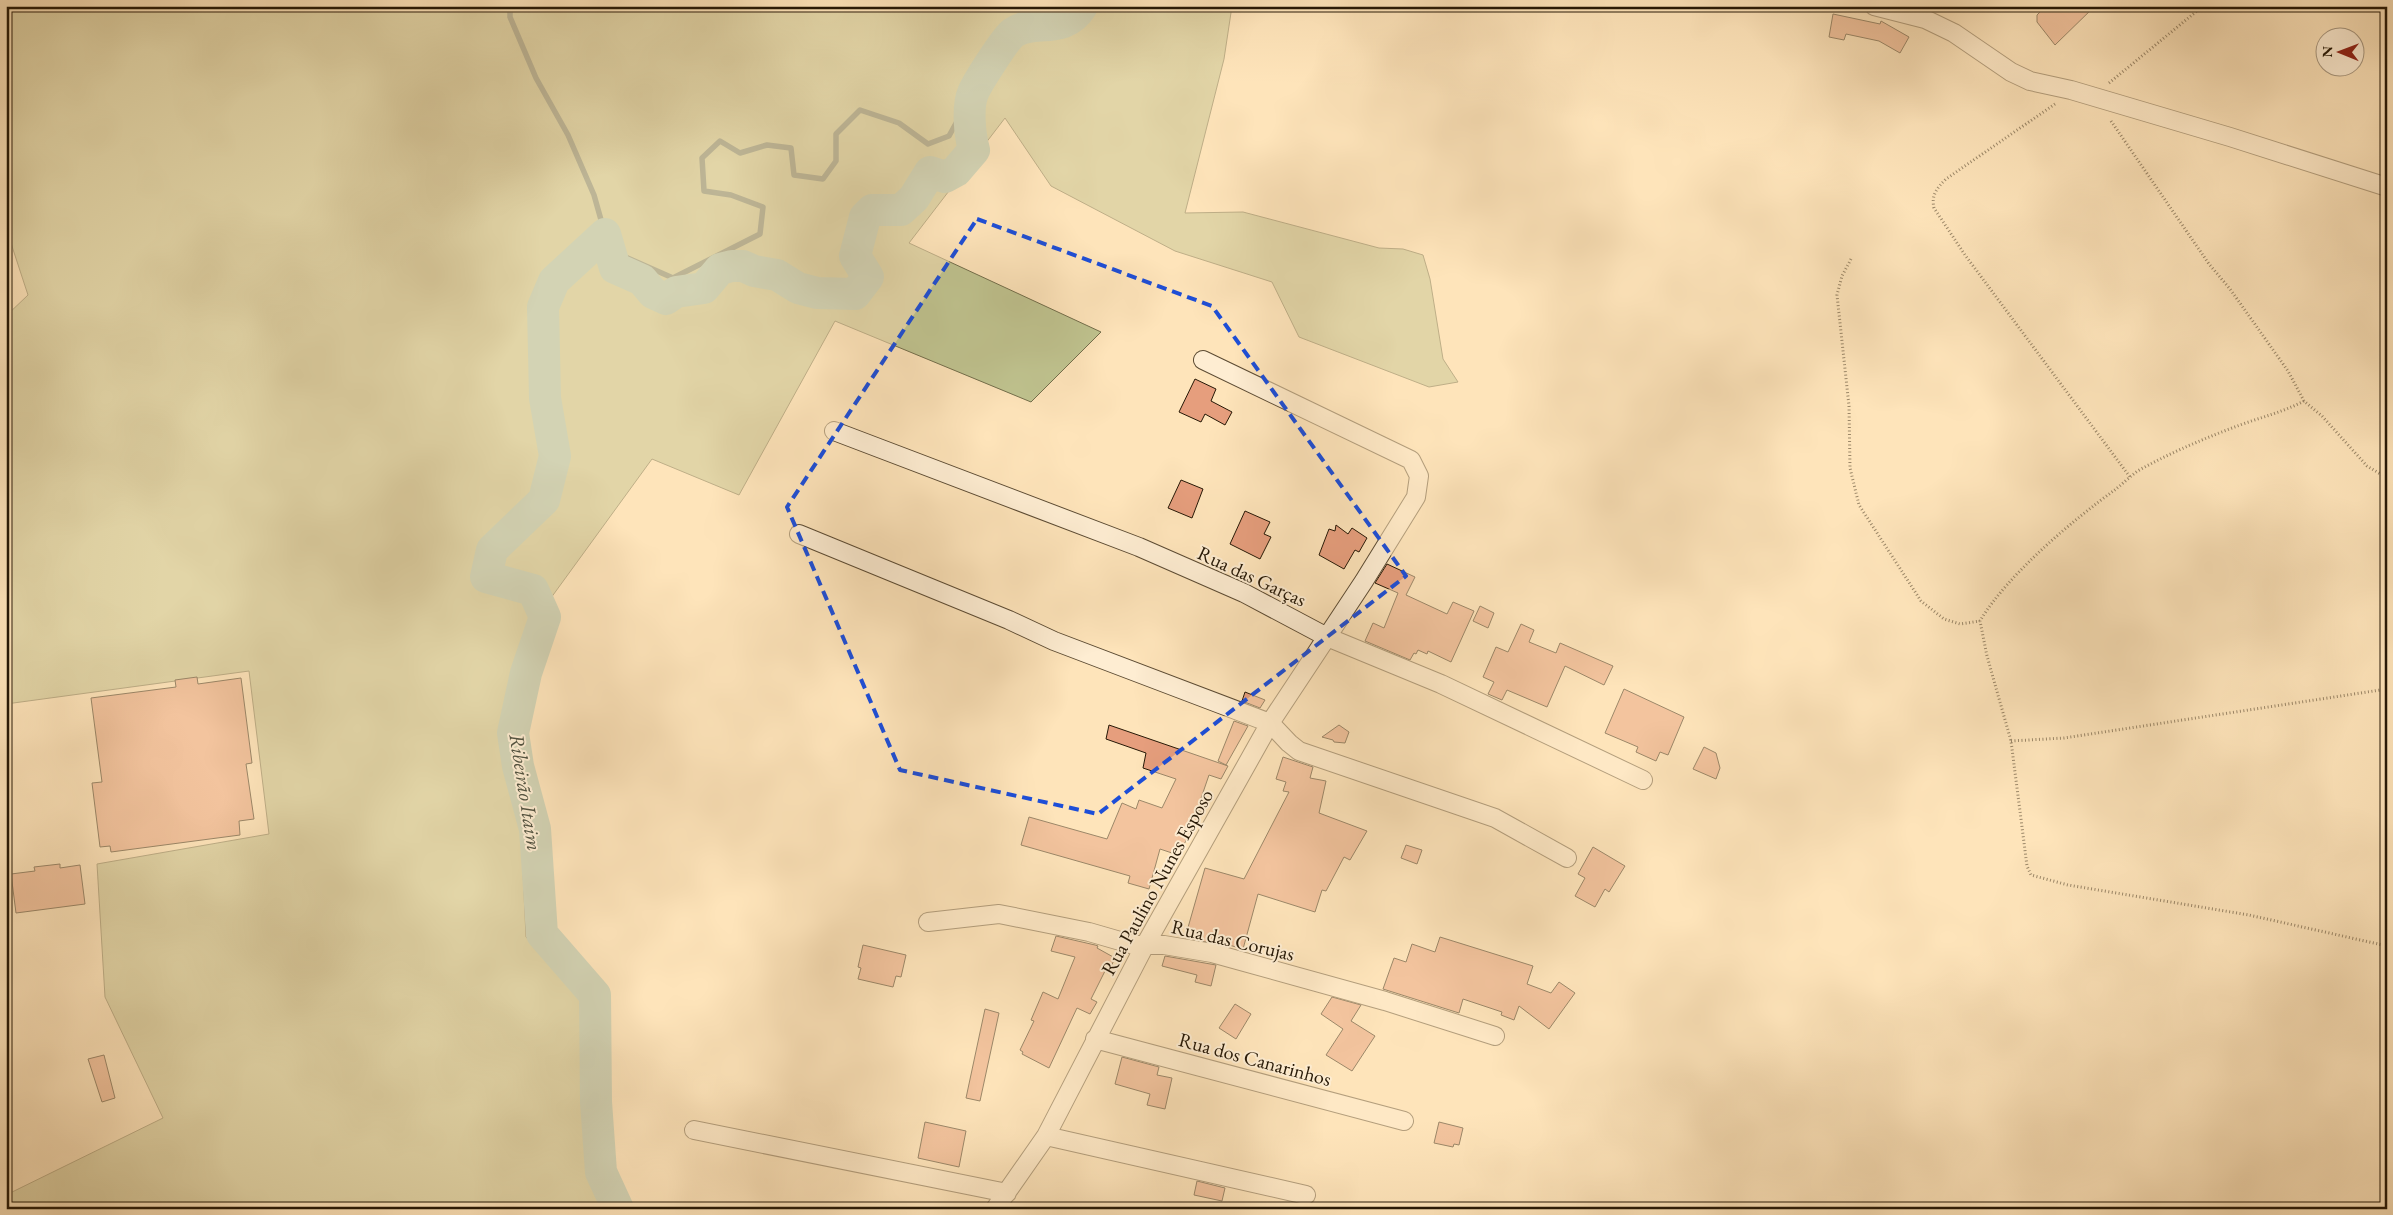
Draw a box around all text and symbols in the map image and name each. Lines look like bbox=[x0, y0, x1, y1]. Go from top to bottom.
north arrow bbox=[2316, 28, 2366, 78]
text: N bbox=[2318, 45, 2336, 58]
street label: Rua das Garças bbox=[1194, 540, 1310, 612]
water label: Ribeirão Itaim bbox=[503, 732, 549, 852]
street label: Rua Paulino Nunes Esposo bbox=[1095, 784, 1219, 980]
street label: Rua das Corujas bbox=[1169, 913, 1297, 967]
street label: Rua dos Canarinhos bbox=[1176, 1026, 1334, 1092]

